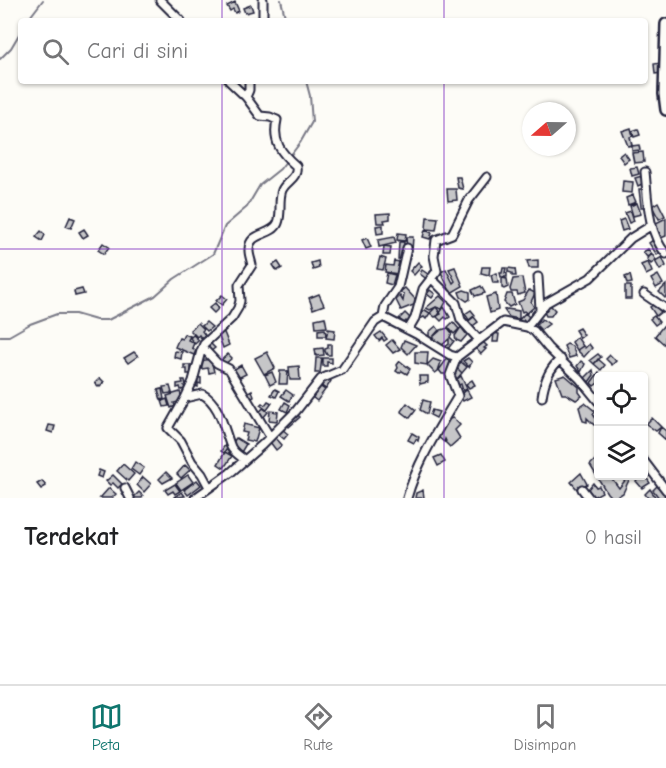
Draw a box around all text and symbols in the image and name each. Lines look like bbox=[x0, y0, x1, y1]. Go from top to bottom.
search box bbox=[18, 18, 648, 84]
icon: search bbox=[39, 35, 72, 68]
text: Cari di sini bbox=[87, 38, 188, 64]
north arrow bbox=[522, 102, 576, 156]
map controls bbox=[594, 372, 648, 480]
button: locate bbox=[594, 372, 648, 426]
button: layers bbox=[594, 426, 648, 480]
text: Terdekat bbox=[24, 522, 118, 552]
text: 0 hasil bbox=[585, 526, 642, 549]
tab: Peta bbox=[90, 700, 123, 754]
tab: Rute bbox=[302, 700, 335, 754]
tab: Disimpan bbox=[514, 700, 576, 754]

